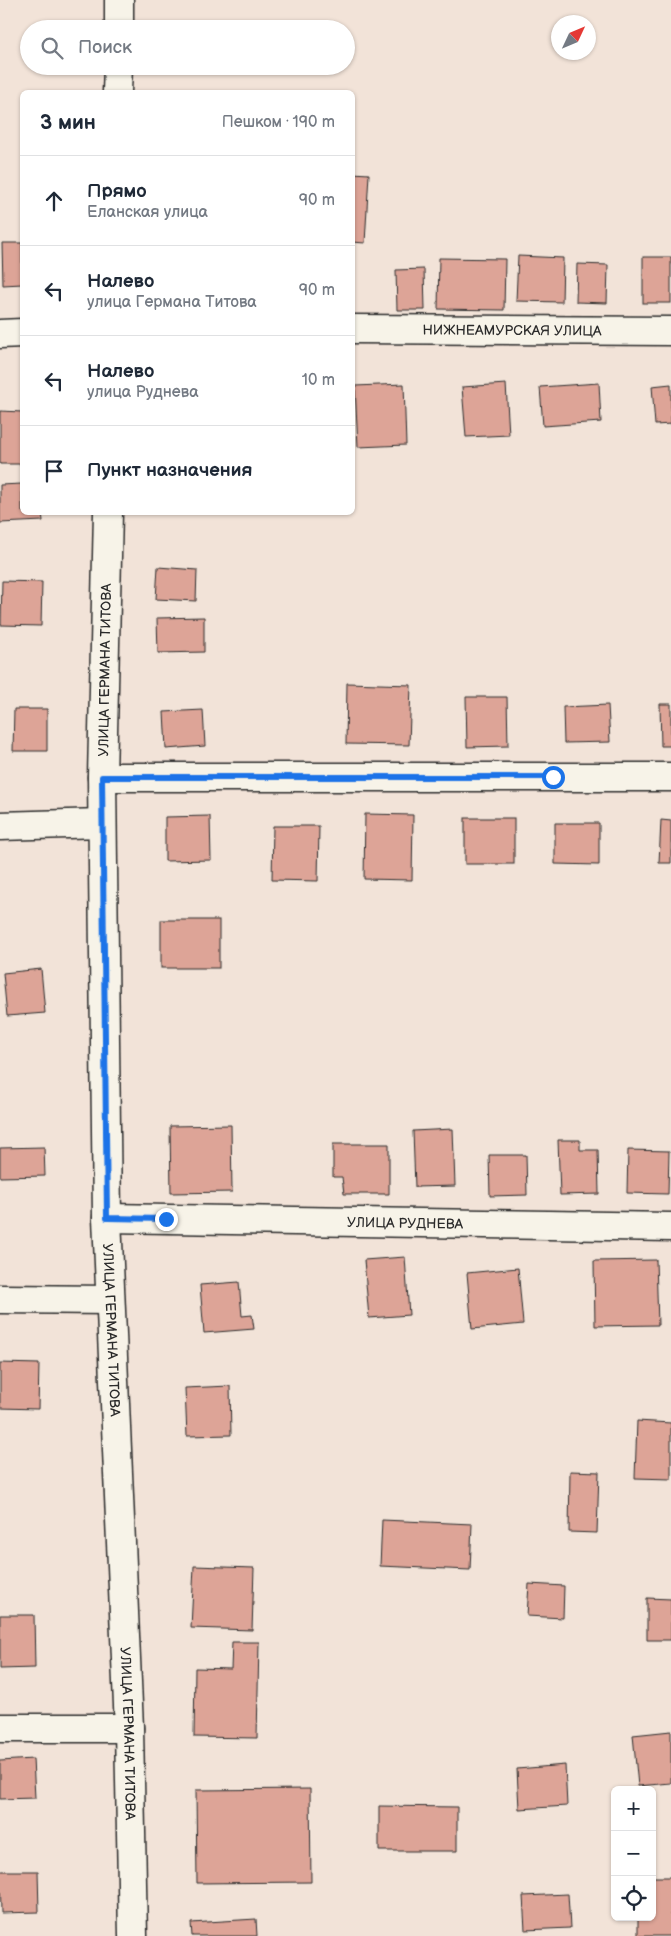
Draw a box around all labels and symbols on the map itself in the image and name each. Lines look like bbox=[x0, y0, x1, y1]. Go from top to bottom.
north arrow bbox=[551, 15, 596, 60]
street label: НИЖНЕАМУРСКАЯ УЛИЦА bbox=[422, 321, 602, 339]
street label: УЛИЦА ГЕРМАНА ТИТОВА bbox=[95, 583, 115, 757]
route start bbox=[542, 766, 565, 789]
route end bbox=[155, 1208, 178, 1231]
street label: УЛИЦА РУДНЕВА bbox=[347, 1213, 464, 1232]
street label: УЛИЦА ГЕРМАНА ТИТОВА bbox=[100, 1243, 124, 1417]
street label: УЛИЦА ГЕРМАНА ТИТОВА bbox=[117, 1646, 139, 1821]

